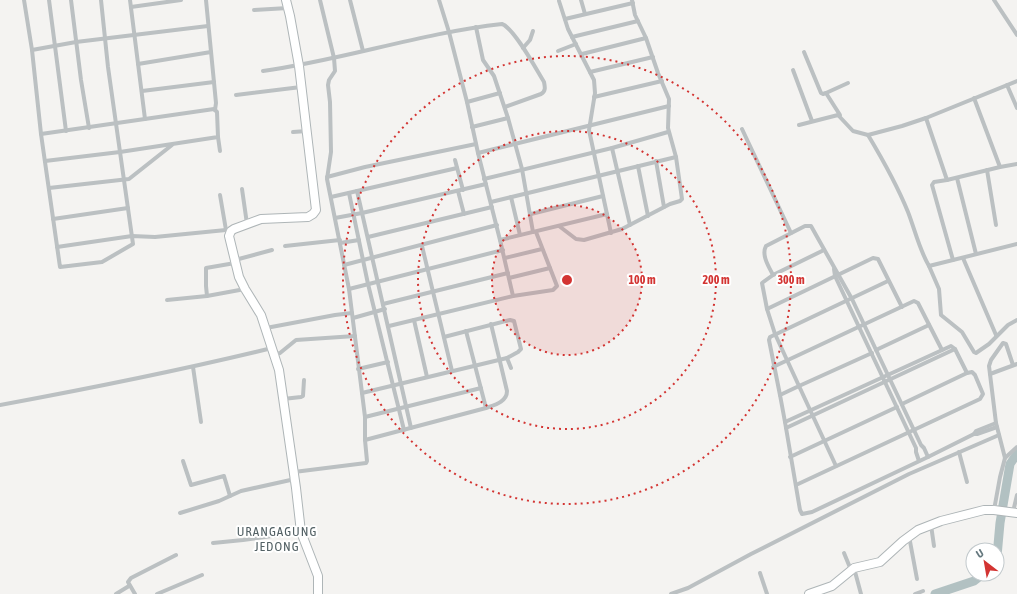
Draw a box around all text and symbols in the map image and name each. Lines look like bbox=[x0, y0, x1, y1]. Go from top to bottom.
centre of rings bbox=[560, 273, 574, 287]
text: 100 m bbox=[628, 273, 656, 287]
text: 200 m bbox=[702, 273, 730, 287]
text: 300 m bbox=[777, 273, 805, 287]
district label: URANGAGUNG JEDONG bbox=[237, 524, 317, 554]
north arrow bbox=[965, 542, 1005, 582]
text: U bbox=[974, 547, 986, 560]

